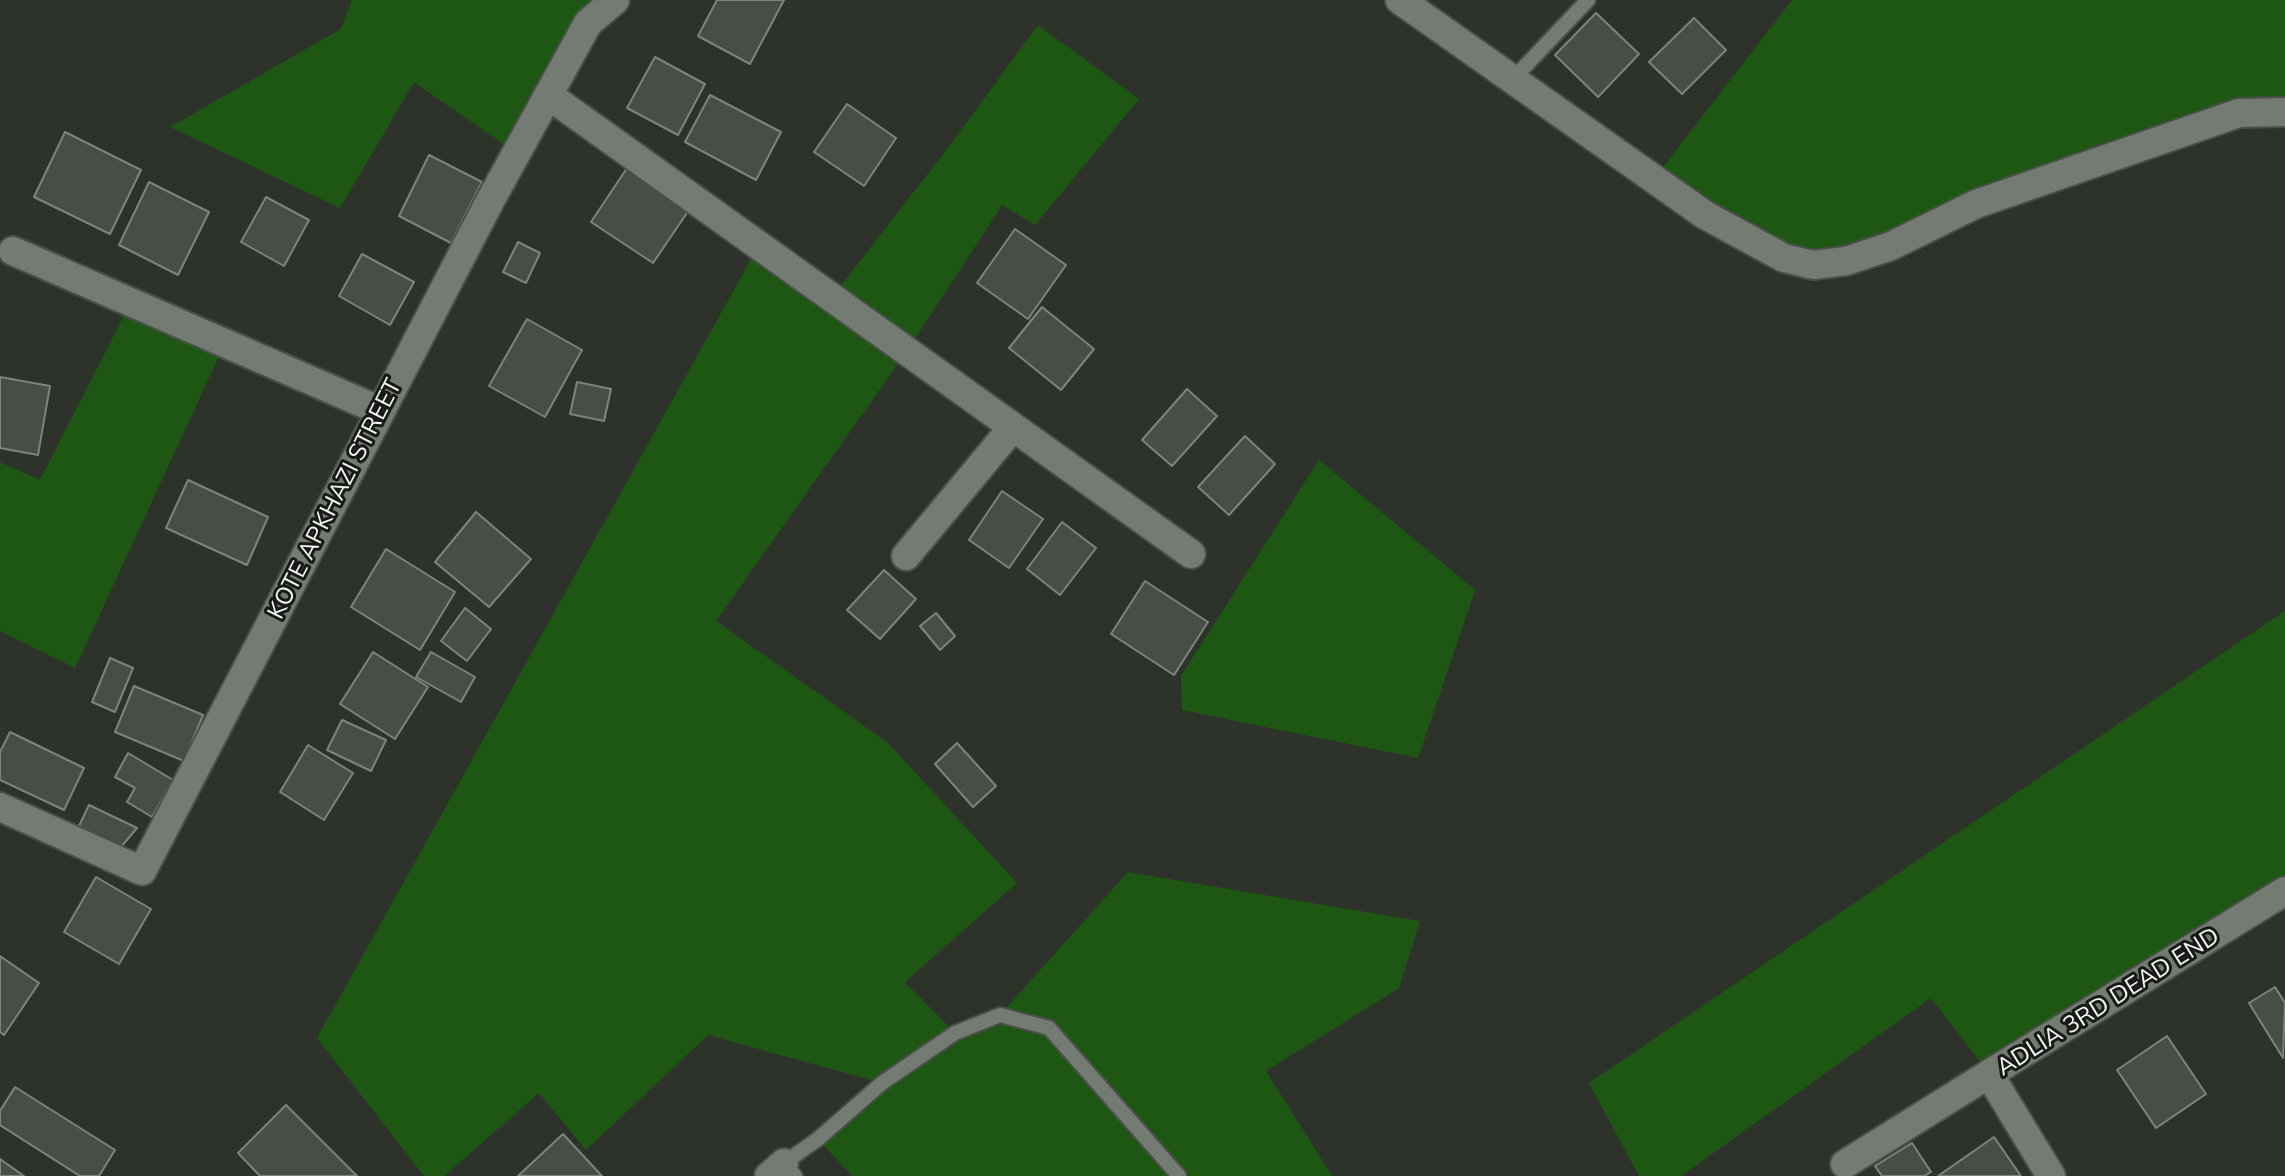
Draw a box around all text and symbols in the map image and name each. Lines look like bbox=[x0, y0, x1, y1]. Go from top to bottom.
street label: KOTE APKHAZI STREET bbox=[262, 374, 408, 624]
street label: ADLIA 3RD DEAD END bbox=[1991, 922, 2225, 1082]

